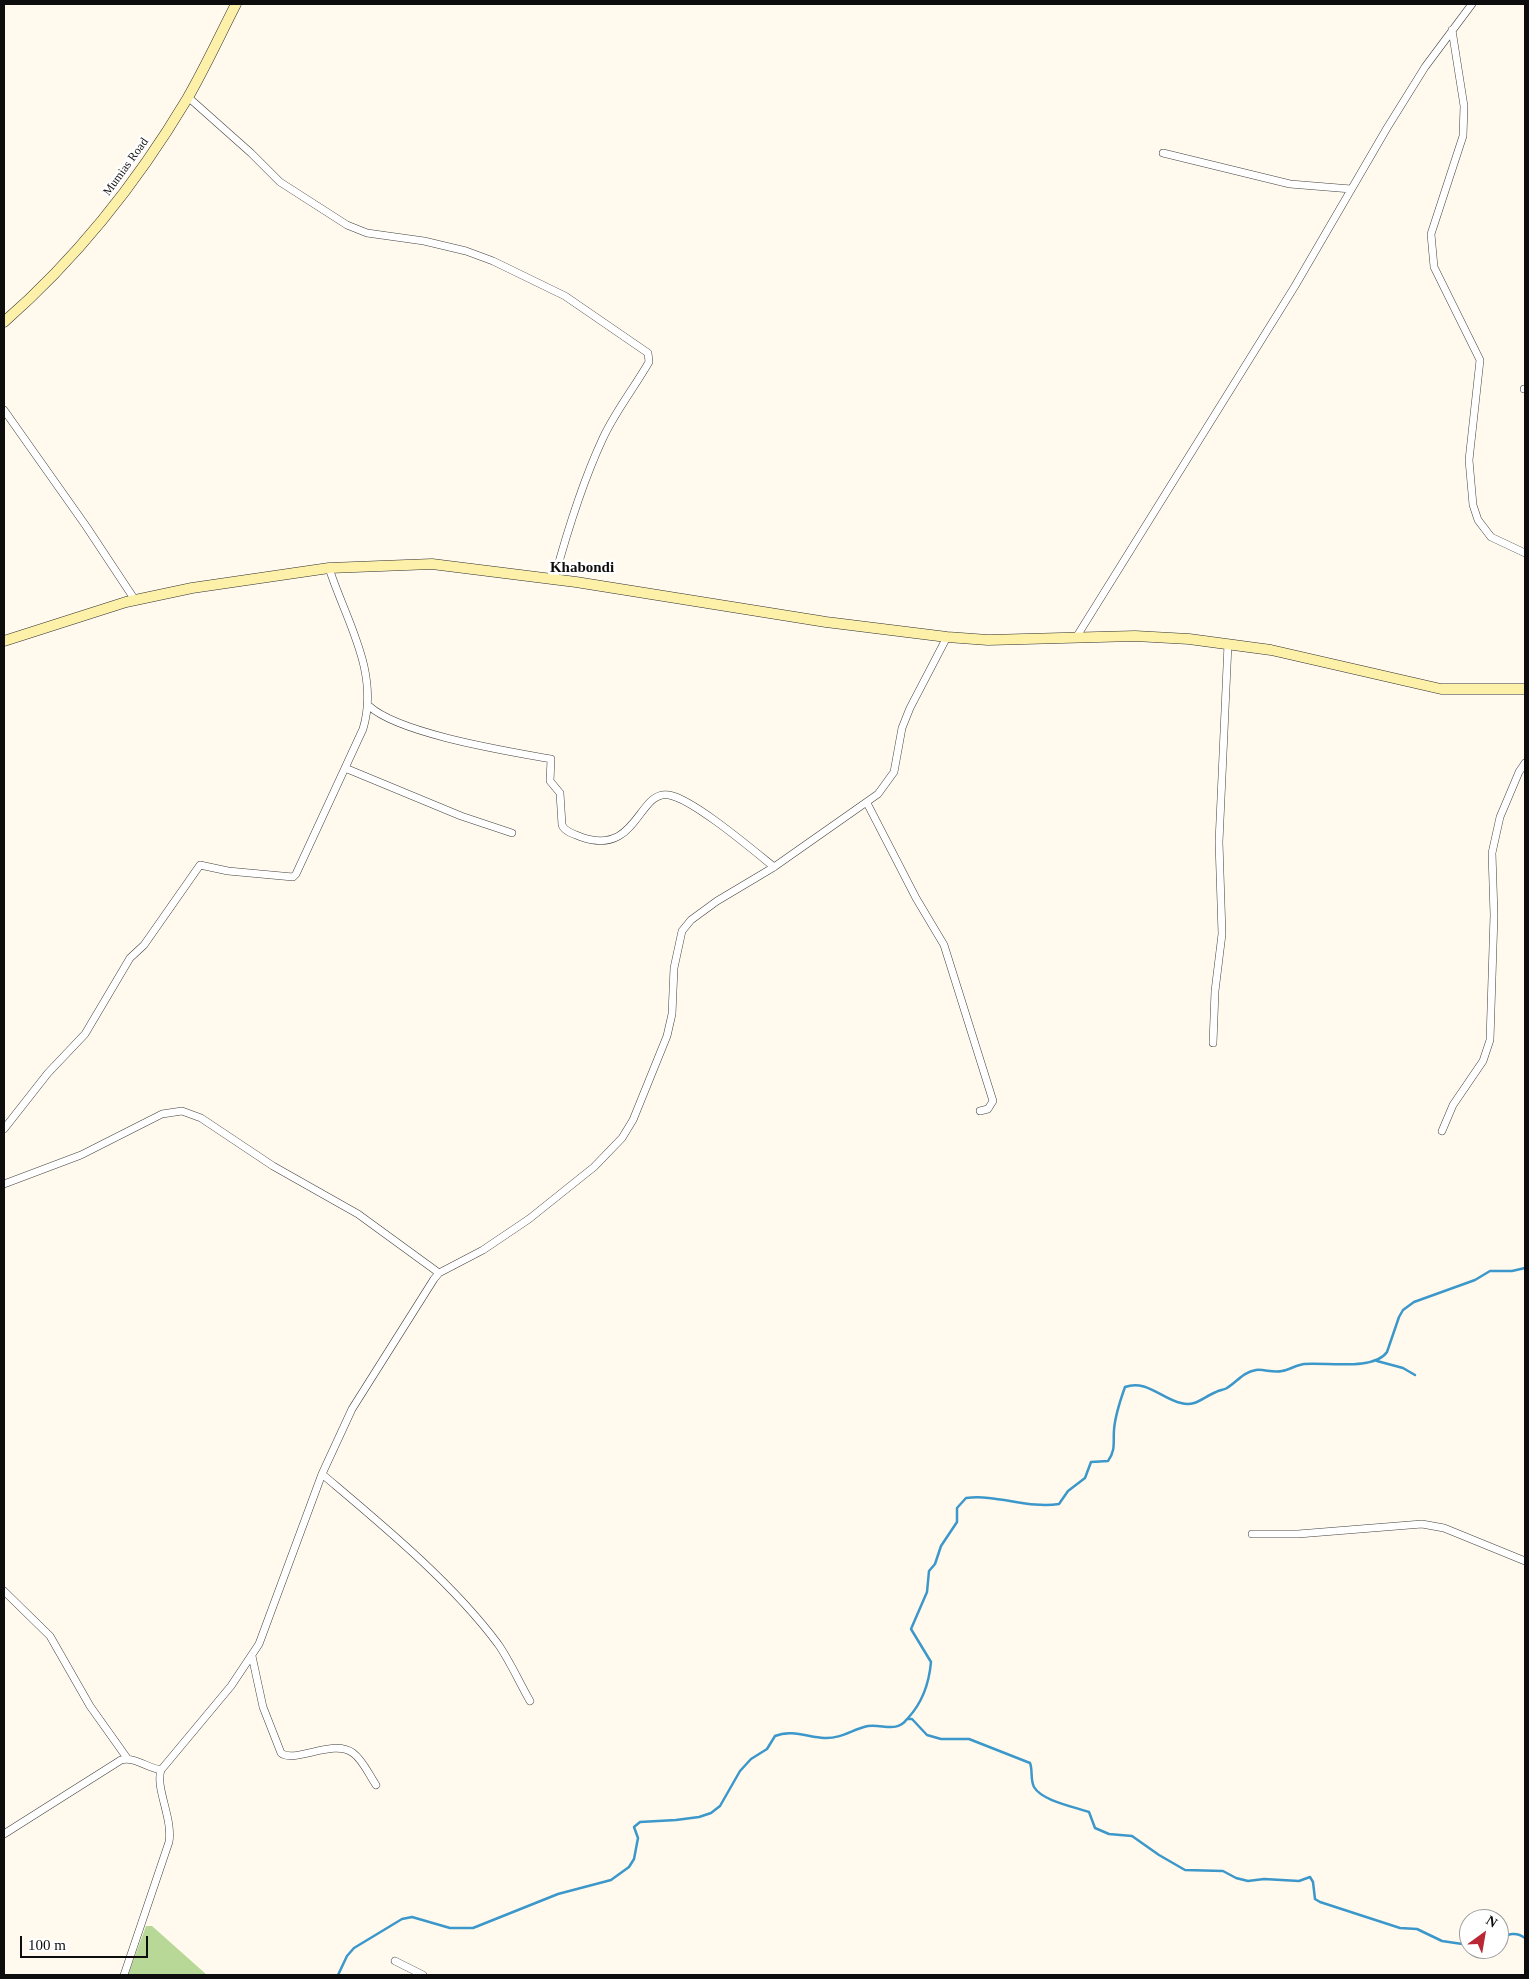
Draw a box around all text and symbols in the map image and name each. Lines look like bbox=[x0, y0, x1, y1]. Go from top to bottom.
street label: Mumias Road bbox=[100, 135, 152, 199]
district label: Khabondi bbox=[550, 559, 614, 577]
north arrow bbox=[1459, 1909, 1509, 1959]
text: N bbox=[1483, 1913, 1500, 1931]
scale bar bbox=[22, 1926, 150, 1958]
text: 100 m bbox=[28, 1937, 66, 1953]

